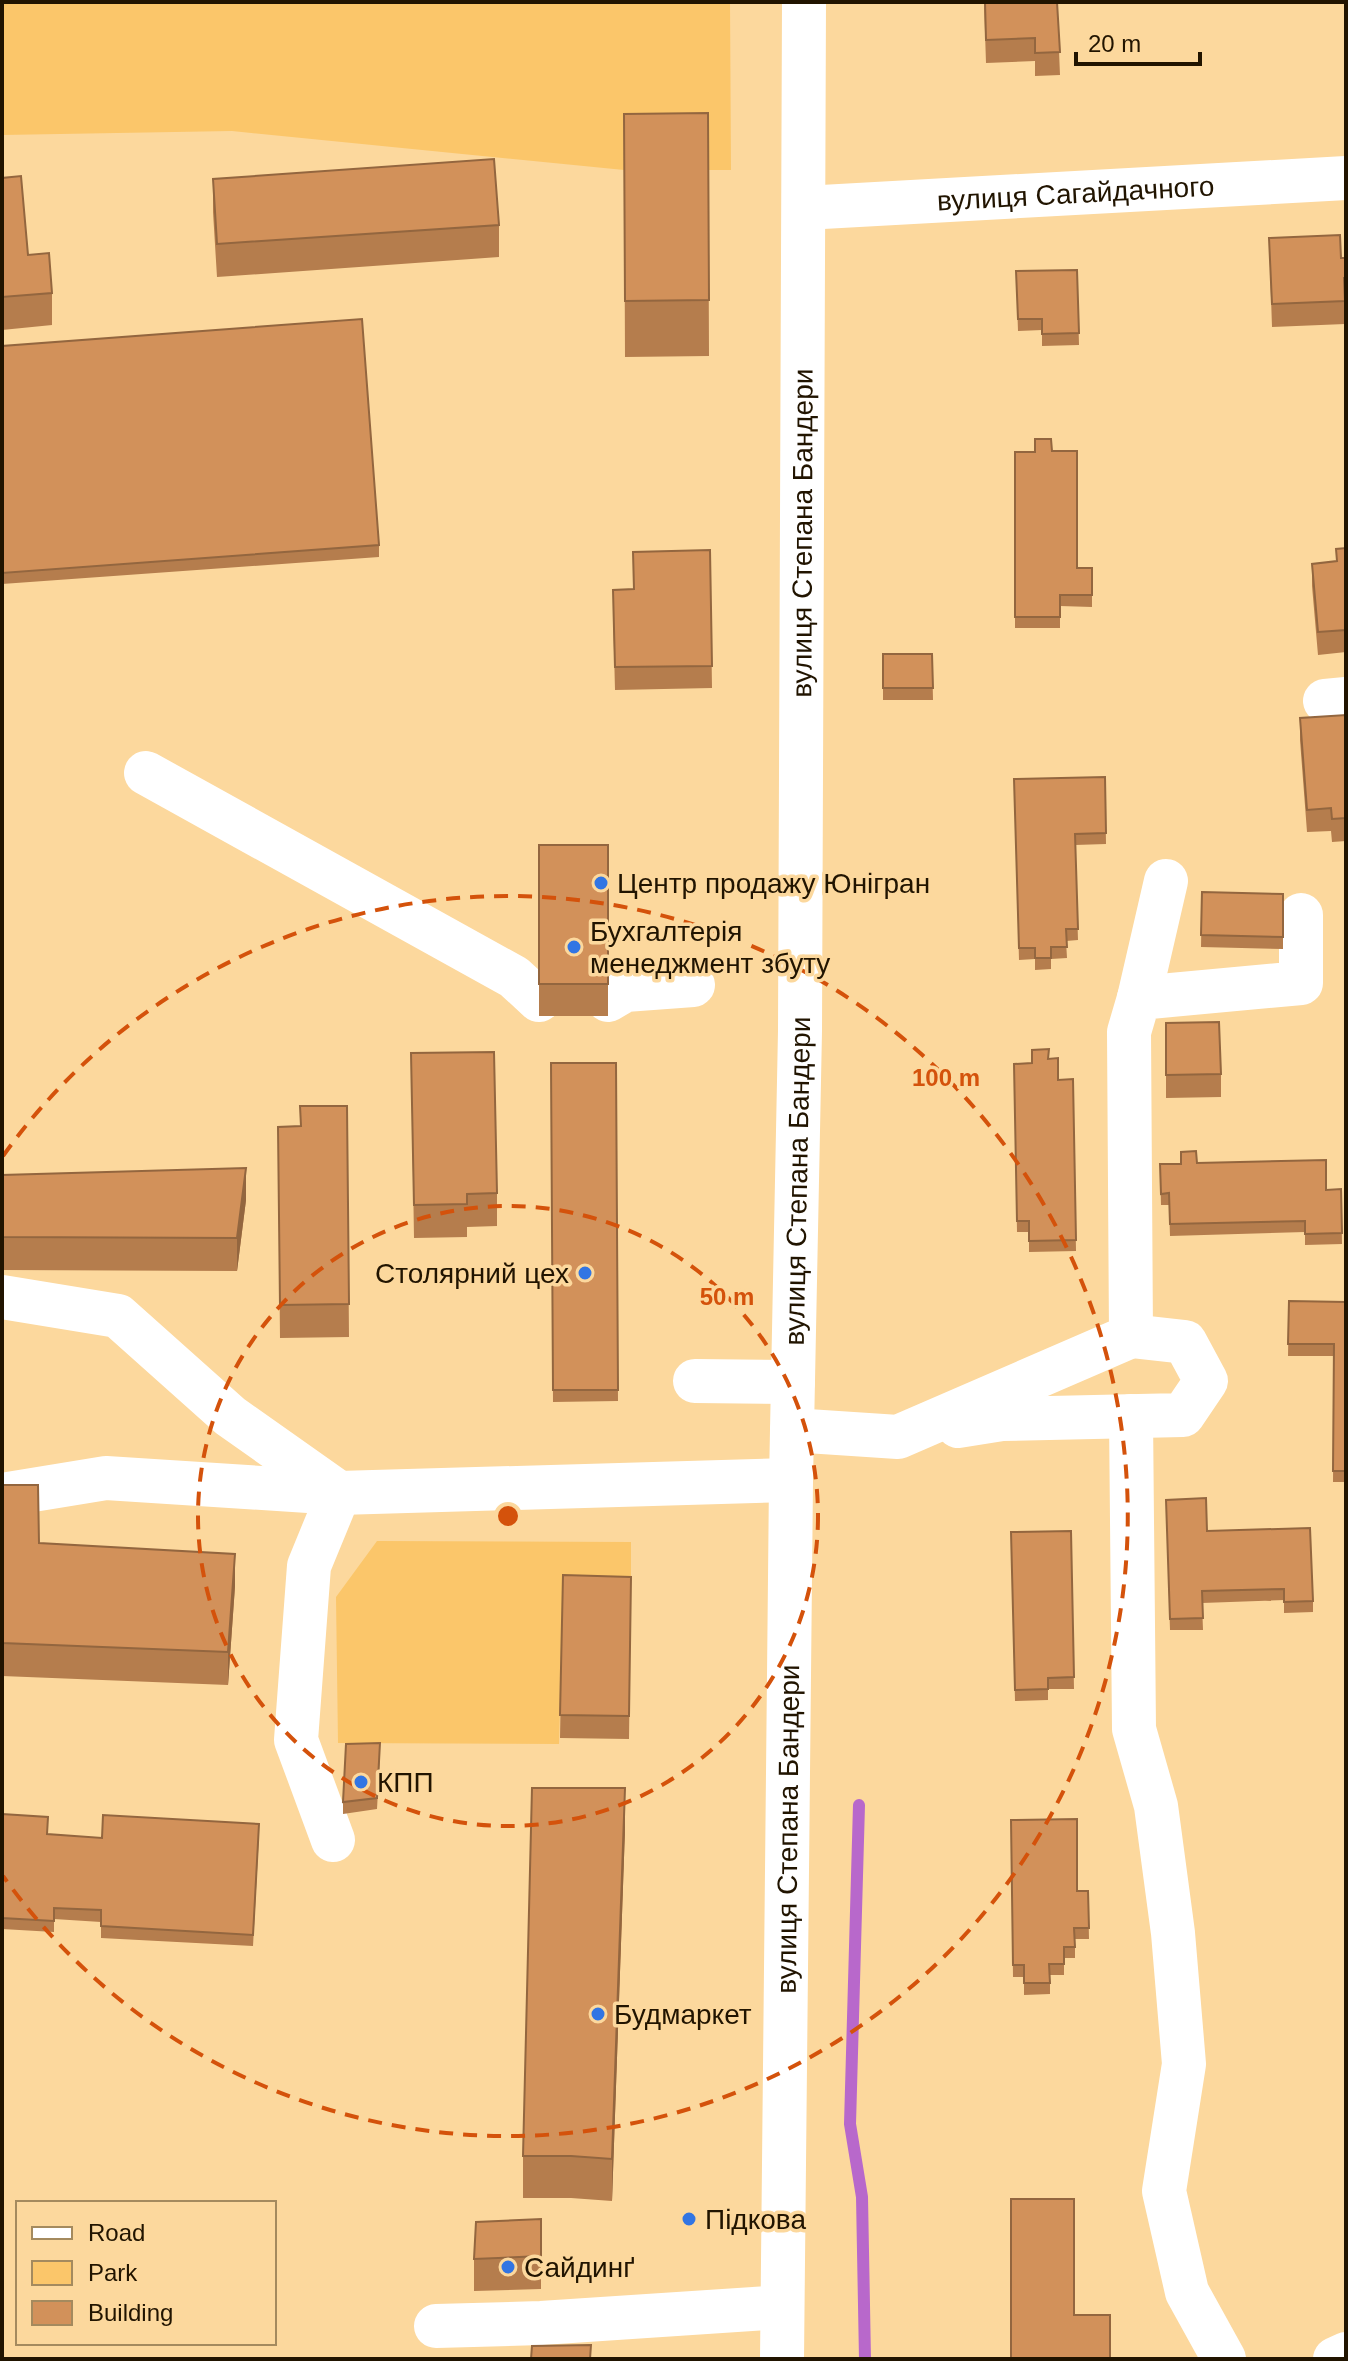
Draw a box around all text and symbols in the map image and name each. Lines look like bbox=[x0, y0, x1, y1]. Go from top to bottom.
scale bar bbox=[1076, 16, 1200, 66]
text: 20 m bbox=[1088, 30, 1141, 57]
street label: вулиця Сагайдачного bbox=[936, 170, 1215, 217]
street label: вулиця Степана Бандери bbox=[786, 369, 819, 698]
place label: Центр продажу Юнігран bbox=[617, 868, 930, 899]
marker: Центр продажу Юнігран bbox=[592, 874, 610, 892]
place label: Бухгалтерія менеджмент збуту bbox=[590, 916, 830, 979]
marker: Бухгалтерія менеджмент збуту bbox=[565, 938, 583, 956]
street label: вулиця Степана Бандери bbox=[779, 1017, 816, 1346]
text: 100 m bbox=[912, 1064, 980, 1091]
place label: Столярний цех bbox=[375, 1258, 569, 1289]
marker: Столярний цех bbox=[576, 1264, 594, 1282]
text: 50 m bbox=[700, 1283, 754, 1310]
centre of rings bbox=[494, 1502, 522, 1530]
street label: вулиця Степана Бандери bbox=[771, 1664, 805, 1994]
place label: КПП bbox=[377, 1767, 434, 1798]
marker: КПП bbox=[352, 1773, 370, 1791]
place label: Будмаркет bbox=[614, 1999, 752, 2030]
marker: Будмаркет bbox=[589, 2005, 607, 2023]
legend bbox=[16, 2201, 276, 2345]
place label: Підкова bbox=[705, 2204, 806, 2235]
marker: Підкова bbox=[680, 2210, 698, 2228]
text: Road bbox=[88, 2219, 145, 2246]
place label: Сайдинґ bbox=[524, 2252, 635, 2283]
marker: Сайдинґ bbox=[499, 2258, 517, 2276]
text: Park bbox=[88, 2259, 138, 2286]
text: Building bbox=[88, 2299, 173, 2326]

